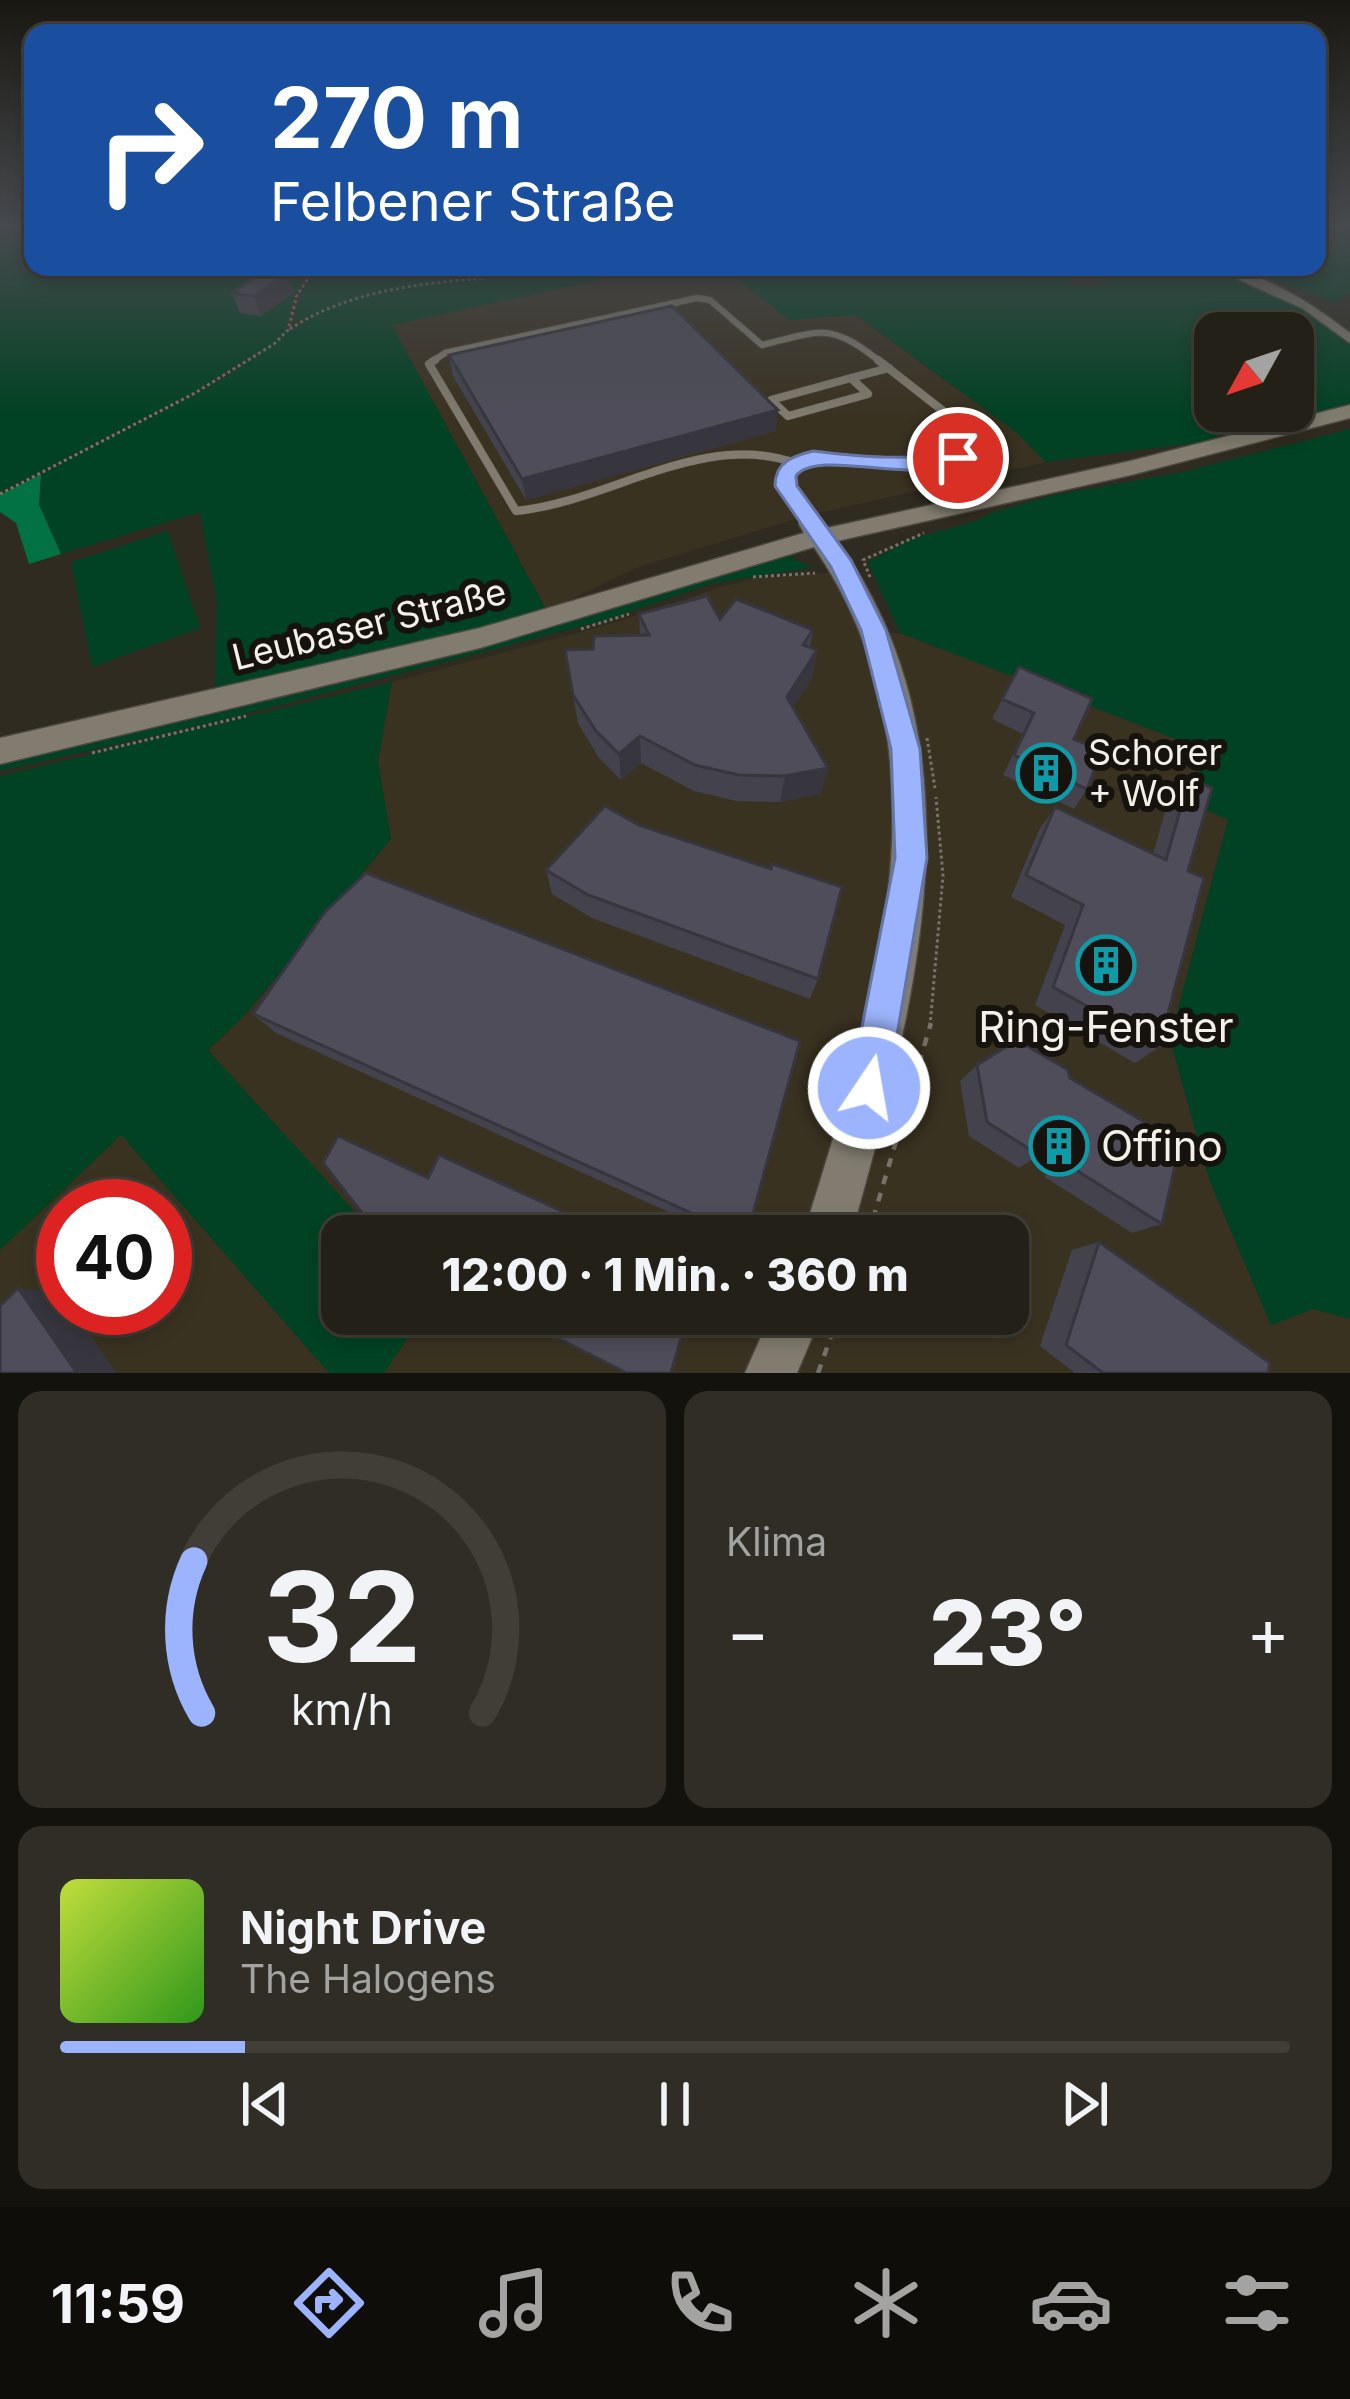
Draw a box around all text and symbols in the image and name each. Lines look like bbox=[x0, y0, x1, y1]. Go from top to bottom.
text: 270 m bbox=[270, 67, 524, 168]
icon: right bbox=[72, 72, 228, 228]
text: Felbener Straße bbox=[270, 169, 675, 234]
north arrow bbox=[1194, 312, 1314, 432]
map controls bbox=[1194, 312, 1314, 432]
pin bbox=[907, 407, 1009, 509]
icon: arrive bbox=[925, 425, 991, 491]
street label: Leubaser Straße bbox=[227, 569, 511, 679]
place label: Schorer + Wolf bbox=[1088, 730, 1222, 815]
building icon: Schorer + Wolf bbox=[1015, 742, 1077, 804]
building icon: Ring-Fenster bbox=[1075, 934, 1137, 996]
place label: Ring-Fenster bbox=[978, 1001, 1234, 1052]
position arrow bbox=[806, 1025, 932, 1151]
building icon: Offino bbox=[1028, 1115, 1090, 1177]
place label: Offino bbox=[1101, 1120, 1223, 1171]
speed limit sign: 40 bbox=[36, 1179, 192, 1335]
text: 12:00 · 1 Min. · 360 m bbox=[441, 1247, 909, 1302]
text: Klima bbox=[726, 1518, 827, 1565]
text: 32 bbox=[262, 1541, 422, 1692]
text: 23° bbox=[929, 1578, 1087, 1687]
text: − bbox=[726, 1592, 770, 1672]
text: + bbox=[1246, 1592, 1290, 1672]
text: km/h bbox=[291, 1682, 393, 1734]
text: Night Drive bbox=[240, 1900, 486, 1955]
text: The Halogens bbox=[240, 1955, 496, 2002]
icon: previous bbox=[232, 2071, 298, 2137]
icon: pause bbox=[642, 2071, 708, 2137]
icon: next bbox=[1052, 2071, 1118, 2137]
icon: directions bbox=[287, 2261, 371, 2345]
icon: music bbox=[472, 2261, 556, 2345]
icon: phone bbox=[658, 2261, 742, 2345]
icon: climate bbox=[844, 2261, 928, 2345]
icon: car bbox=[1029, 2261, 1113, 2345]
icon: filters bbox=[1215, 2261, 1299, 2345]
text: 11:59 bbox=[51, 2271, 185, 2336]

